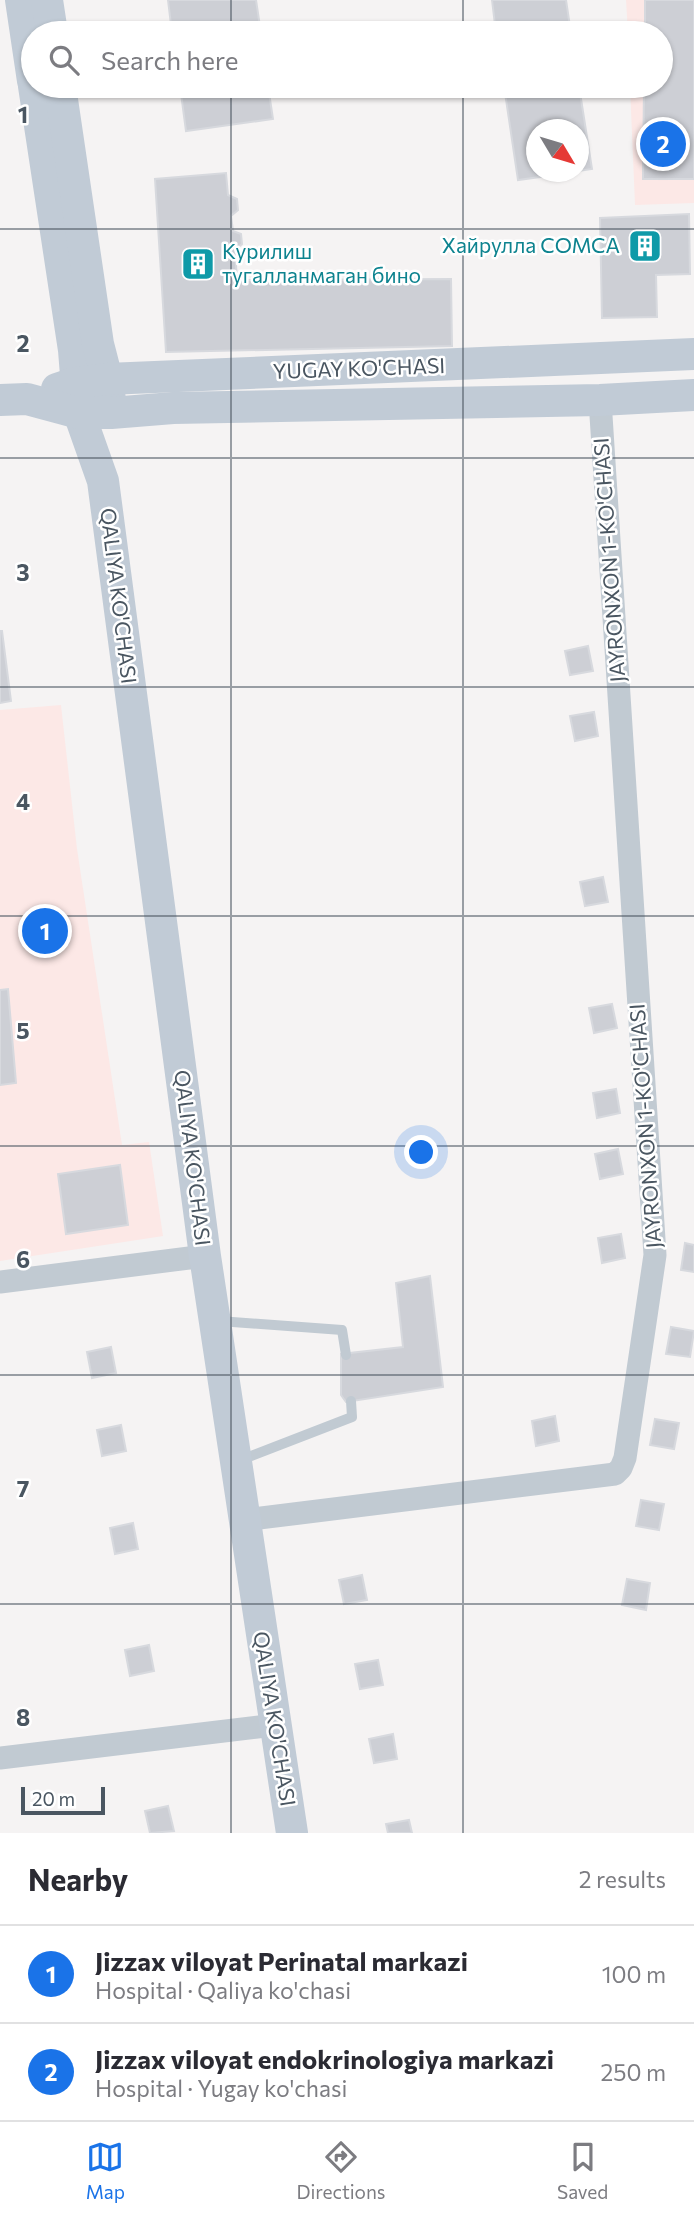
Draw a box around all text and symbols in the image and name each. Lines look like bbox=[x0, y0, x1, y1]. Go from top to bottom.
search box bbox=[21, 21, 673, 98]
icon: search bbox=[45, 41, 83, 79]
text: Search here bbox=[101, 44, 239, 75]
text: 1 bbox=[18, 100, 28, 128]
pin: 2 bbox=[640, 118, 686, 170]
north arrow bbox=[526, 119, 589, 182]
building icon: Хайрулла СОМСА bbox=[626, 227, 664, 265]
place label: Хайрулла СОМСА bbox=[442, 232, 620, 257]
place label: Курилиш тугалланмаган бино bbox=[222, 238, 421, 287]
building icon: Курилиш тугалланмаган бино bbox=[179, 245, 217, 283]
text: 2 bbox=[16, 329, 30, 357]
street label: YUGAY KO'CHASI bbox=[272, 352, 446, 383]
street label: JAYRONXON 1-KO'CHASI bbox=[587, 437, 630, 683]
street label: QALIYA KO'CHASI bbox=[96, 507, 143, 685]
text: 3 bbox=[16, 558, 30, 586]
text: 4 bbox=[16, 787, 30, 815]
pin: 1 bbox=[22, 905, 68, 957]
street label: JAYRONXON 1-KO'CHASI bbox=[623, 1003, 666, 1249]
text: 5 bbox=[16, 1016, 30, 1044]
street label: QALIYA KO'CHASI bbox=[170, 1069, 217, 1247]
your location bbox=[404, 1135, 438, 1169]
text: 6 bbox=[16, 1245, 30, 1273]
text: 7 bbox=[17, 1474, 29, 1502]
street label: QALIYA KO'CHASI bbox=[249, 1629, 302, 1808]
text: 8 bbox=[16, 1703, 30, 1731]
scale bar bbox=[21, 1784, 105, 1816]
text: 20 m bbox=[32, 1787, 75, 1810]
text: Nearby bbox=[28, 1860, 128, 1897]
text: 2 results bbox=[579, 1865, 666, 1893]
text: Jizzax viloyat Perinatal markazi bbox=[95, 1945, 468, 1976]
text: 1 bbox=[46, 1960, 56, 1988]
text: 100 m bbox=[602, 1960, 666, 1988]
text: Hospital · Qaliya ko'chasi bbox=[95, 1976, 351, 2004]
text: Jizzax viloyat endokrinologiya markazi bbox=[95, 2043, 554, 2074]
text: 2 bbox=[44, 2058, 58, 2086]
text: 250 m bbox=[601, 2058, 666, 2086]
text: Hospital · Yugay ko'chasi bbox=[95, 2074, 347, 2102]
tab: Map bbox=[86, 2138, 125, 2203]
tab: Directions bbox=[296, 2138, 386, 2203]
tab: Saved bbox=[557, 2138, 608, 2203]

